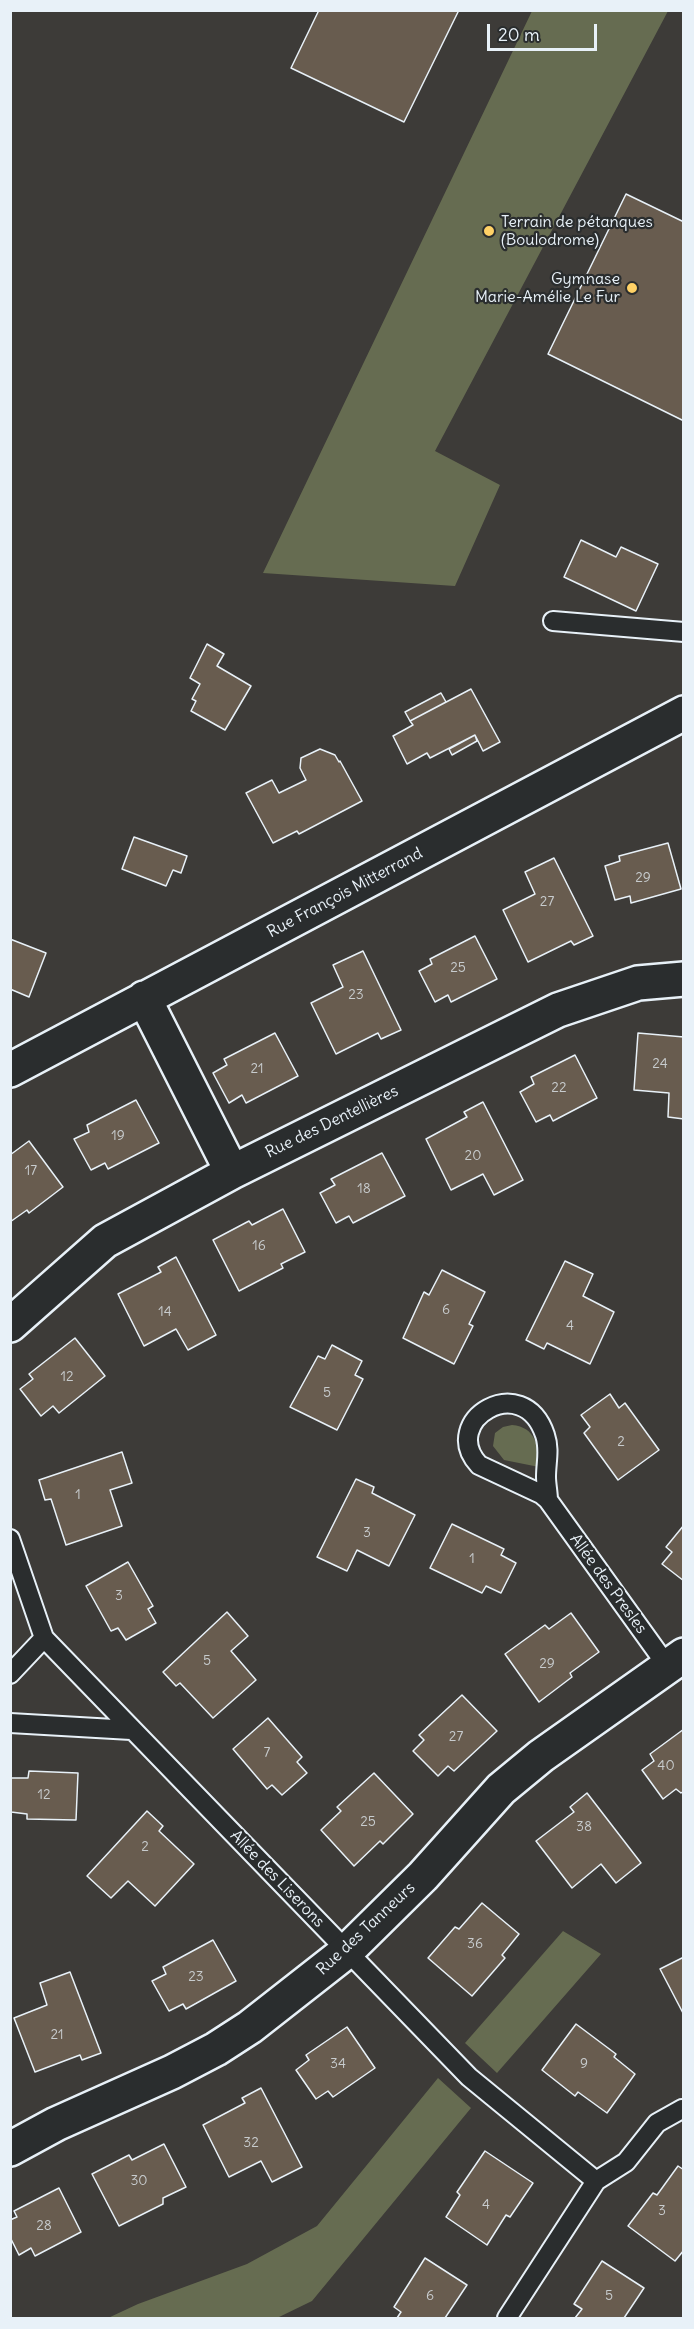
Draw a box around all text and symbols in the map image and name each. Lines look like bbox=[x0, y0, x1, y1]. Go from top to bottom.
scale bar bbox=[490, 12, 600, 50]
text: 20 m bbox=[498, 23, 540, 46]
place label: Terrain de pétanques (Boulodrome) bbox=[501, 212, 653, 250]
marker: Terrain de pétanques (Boulodrome) bbox=[482, 224, 496, 238]
place label: Gymnase Marie-Amélie Le Fur bbox=[475, 269, 620, 307]
marker: Gymnase Marie-Amélie Le Fur bbox=[625, 281, 639, 295]
street label: Rue François Mitterrand bbox=[264, 844, 426, 942]
house number: 29 bbox=[635, 870, 651, 886]
house number: 27 bbox=[540, 894, 554, 910]
house number: 25 bbox=[450, 960, 466, 976]
house number: 23 bbox=[348, 987, 364, 1003]
house number: 24 bbox=[652, 1056, 668, 1072]
house number: 21 bbox=[250, 1061, 264, 1077]
house number: 22 bbox=[551, 1080, 567, 1096]
street label: Rue des Dentellières bbox=[263, 1082, 401, 1162]
house number: 19 bbox=[111, 1128, 125, 1144]
house number: 20 bbox=[465, 1148, 481, 1164]
house number: 17 bbox=[25, 1163, 37, 1179]
house number: 18 bbox=[357, 1181, 371, 1197]
house number: 16 bbox=[252, 1238, 266, 1254]
house number: 6 bbox=[442, 1302, 450, 1318]
house number: 14 bbox=[158, 1304, 172, 1320]
house number: 4 bbox=[566, 1318, 574, 1334]
house number: 12 bbox=[60, 1369, 74, 1385]
house number: 5 bbox=[323, 1385, 331, 1401]
house number: 2 bbox=[617, 1434, 625, 1450]
house number: 1 bbox=[75, 1487, 81, 1503]
house number: 3 bbox=[363, 1525, 371, 1541]
street label: Allée des Presles bbox=[565, 1530, 651, 1638]
house number: 1 bbox=[469, 1551, 475, 1567]
house number: 3 bbox=[115, 1588, 123, 1604]
house number: 5 bbox=[203, 1653, 211, 1669]
house number: 29 bbox=[539, 1656, 555, 1672]
house number: 27 bbox=[449, 1729, 463, 1745]
house number: 7 bbox=[264, 1745, 270, 1761]
house number: 40 bbox=[657, 1758, 675, 1774]
house number: 12 bbox=[37, 1787, 51, 1803]
house number: 25 bbox=[360, 1814, 376, 1830]
house number: 38 bbox=[576, 1819, 592, 1835]
street label: Allée des Liserons bbox=[226, 1826, 328, 1932]
house number: 2 bbox=[141, 1839, 149, 1855]
street label: Rue des Tanneurs bbox=[313, 1878, 419, 1980]
house number: 36 bbox=[467, 1936, 483, 1952]
house number: 23 bbox=[188, 1969, 204, 1985]
house number: 21 bbox=[50, 2027, 64, 2043]
house number: 34 bbox=[330, 2056, 346, 2072]
house number: 9 bbox=[580, 2056, 588, 2072]
house number: 32 bbox=[243, 2135, 259, 2151]
house number: 30 bbox=[130, 2173, 148, 2189]
house number: 4 bbox=[482, 2197, 490, 2213]
house number: 3 bbox=[658, 2203, 666, 2219]
house number: 28 bbox=[36, 2218, 52, 2234]
house number: 6 bbox=[426, 2288, 434, 2304]
house number: 5 bbox=[605, 2288, 613, 2304]

